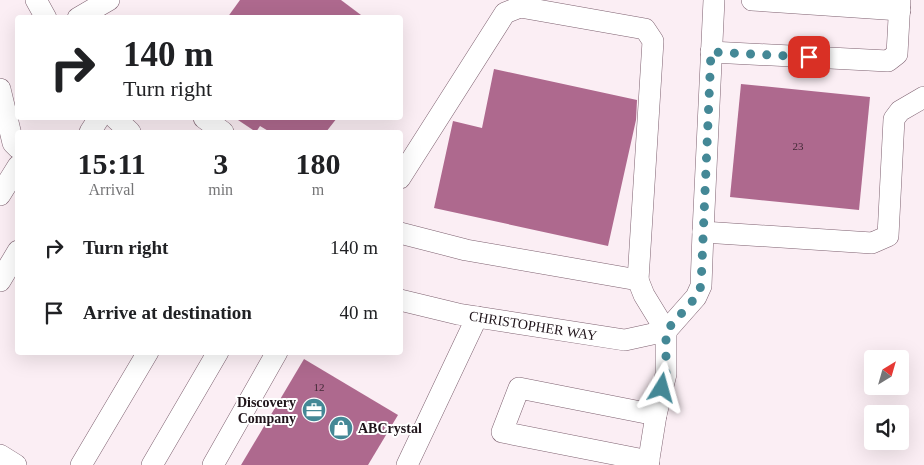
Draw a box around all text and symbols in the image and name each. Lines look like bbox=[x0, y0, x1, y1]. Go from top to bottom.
icon: right bbox=[40, 35, 105, 100]
text: 140 m bbox=[123, 35, 213, 74]
pin bbox=[788, 36, 830, 78]
icon: arrive bbox=[795, 43, 823, 71]
text: Turn right bbox=[123, 76, 212, 101]
house number: 23 bbox=[793, 140, 804, 152]
text: 15:11 bbox=[77, 147, 146, 180]
text: 3 bbox=[213, 147, 228, 180]
text: 180 bbox=[296, 147, 341, 180]
text: Arrival bbox=[89, 181, 135, 198]
text: min bbox=[208, 181, 233, 198]
text: m bbox=[312, 181, 324, 198]
icon: right bbox=[40, 234, 68, 262]
text: Turn right bbox=[83, 237, 168, 258]
text: 140 m bbox=[330, 237, 378, 258]
icon: arrive bbox=[40, 299, 68, 327]
text: Arrive at destination bbox=[83, 302, 252, 323]
text: 40 m bbox=[339, 302, 378, 323]
street label: CHRISTOPHER WAY bbox=[468, 308, 598, 344]
north arrow bbox=[864, 350, 909, 395]
map controls bbox=[864, 350, 909, 450]
position arrow bbox=[635, 361, 687, 413]
house number: 12 bbox=[314, 381, 325, 393]
place label: Discovery Company bbox=[237, 395, 296, 426]
office icon: Discovery Company bbox=[301, 397, 327, 423]
button: sound bbox=[864, 405, 909, 450]
shop icon: ABCrystal bbox=[328, 415, 354, 441]
place label: ABCrystal bbox=[358, 421, 422, 436]

